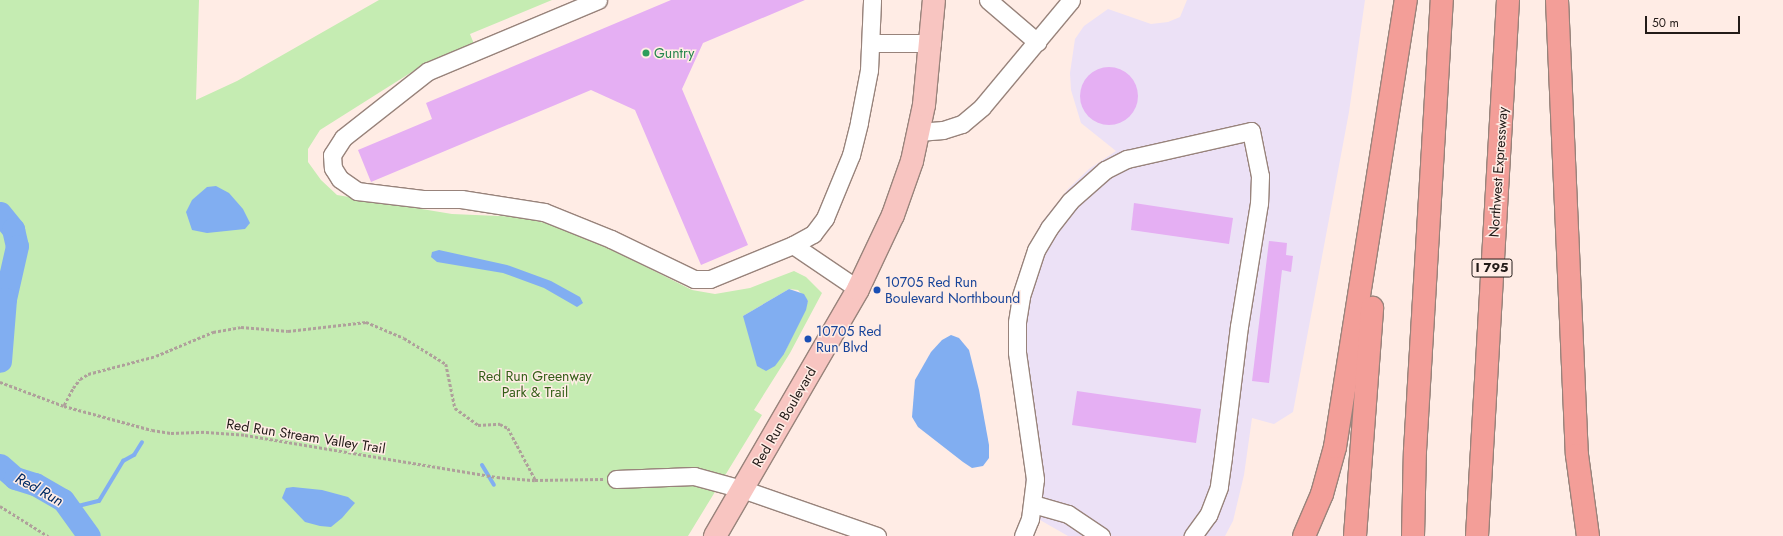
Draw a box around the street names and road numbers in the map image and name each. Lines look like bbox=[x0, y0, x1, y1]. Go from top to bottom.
street label: Northwest Expressway bbox=[1485, 106, 1511, 238]
road number: I 795 bbox=[1471, 257, 1513, 279]
street label: Red Run Boulevard bbox=[749, 364, 819, 470]
street label: Red Run Stream Valley Trail bbox=[225, 415, 387, 457]

